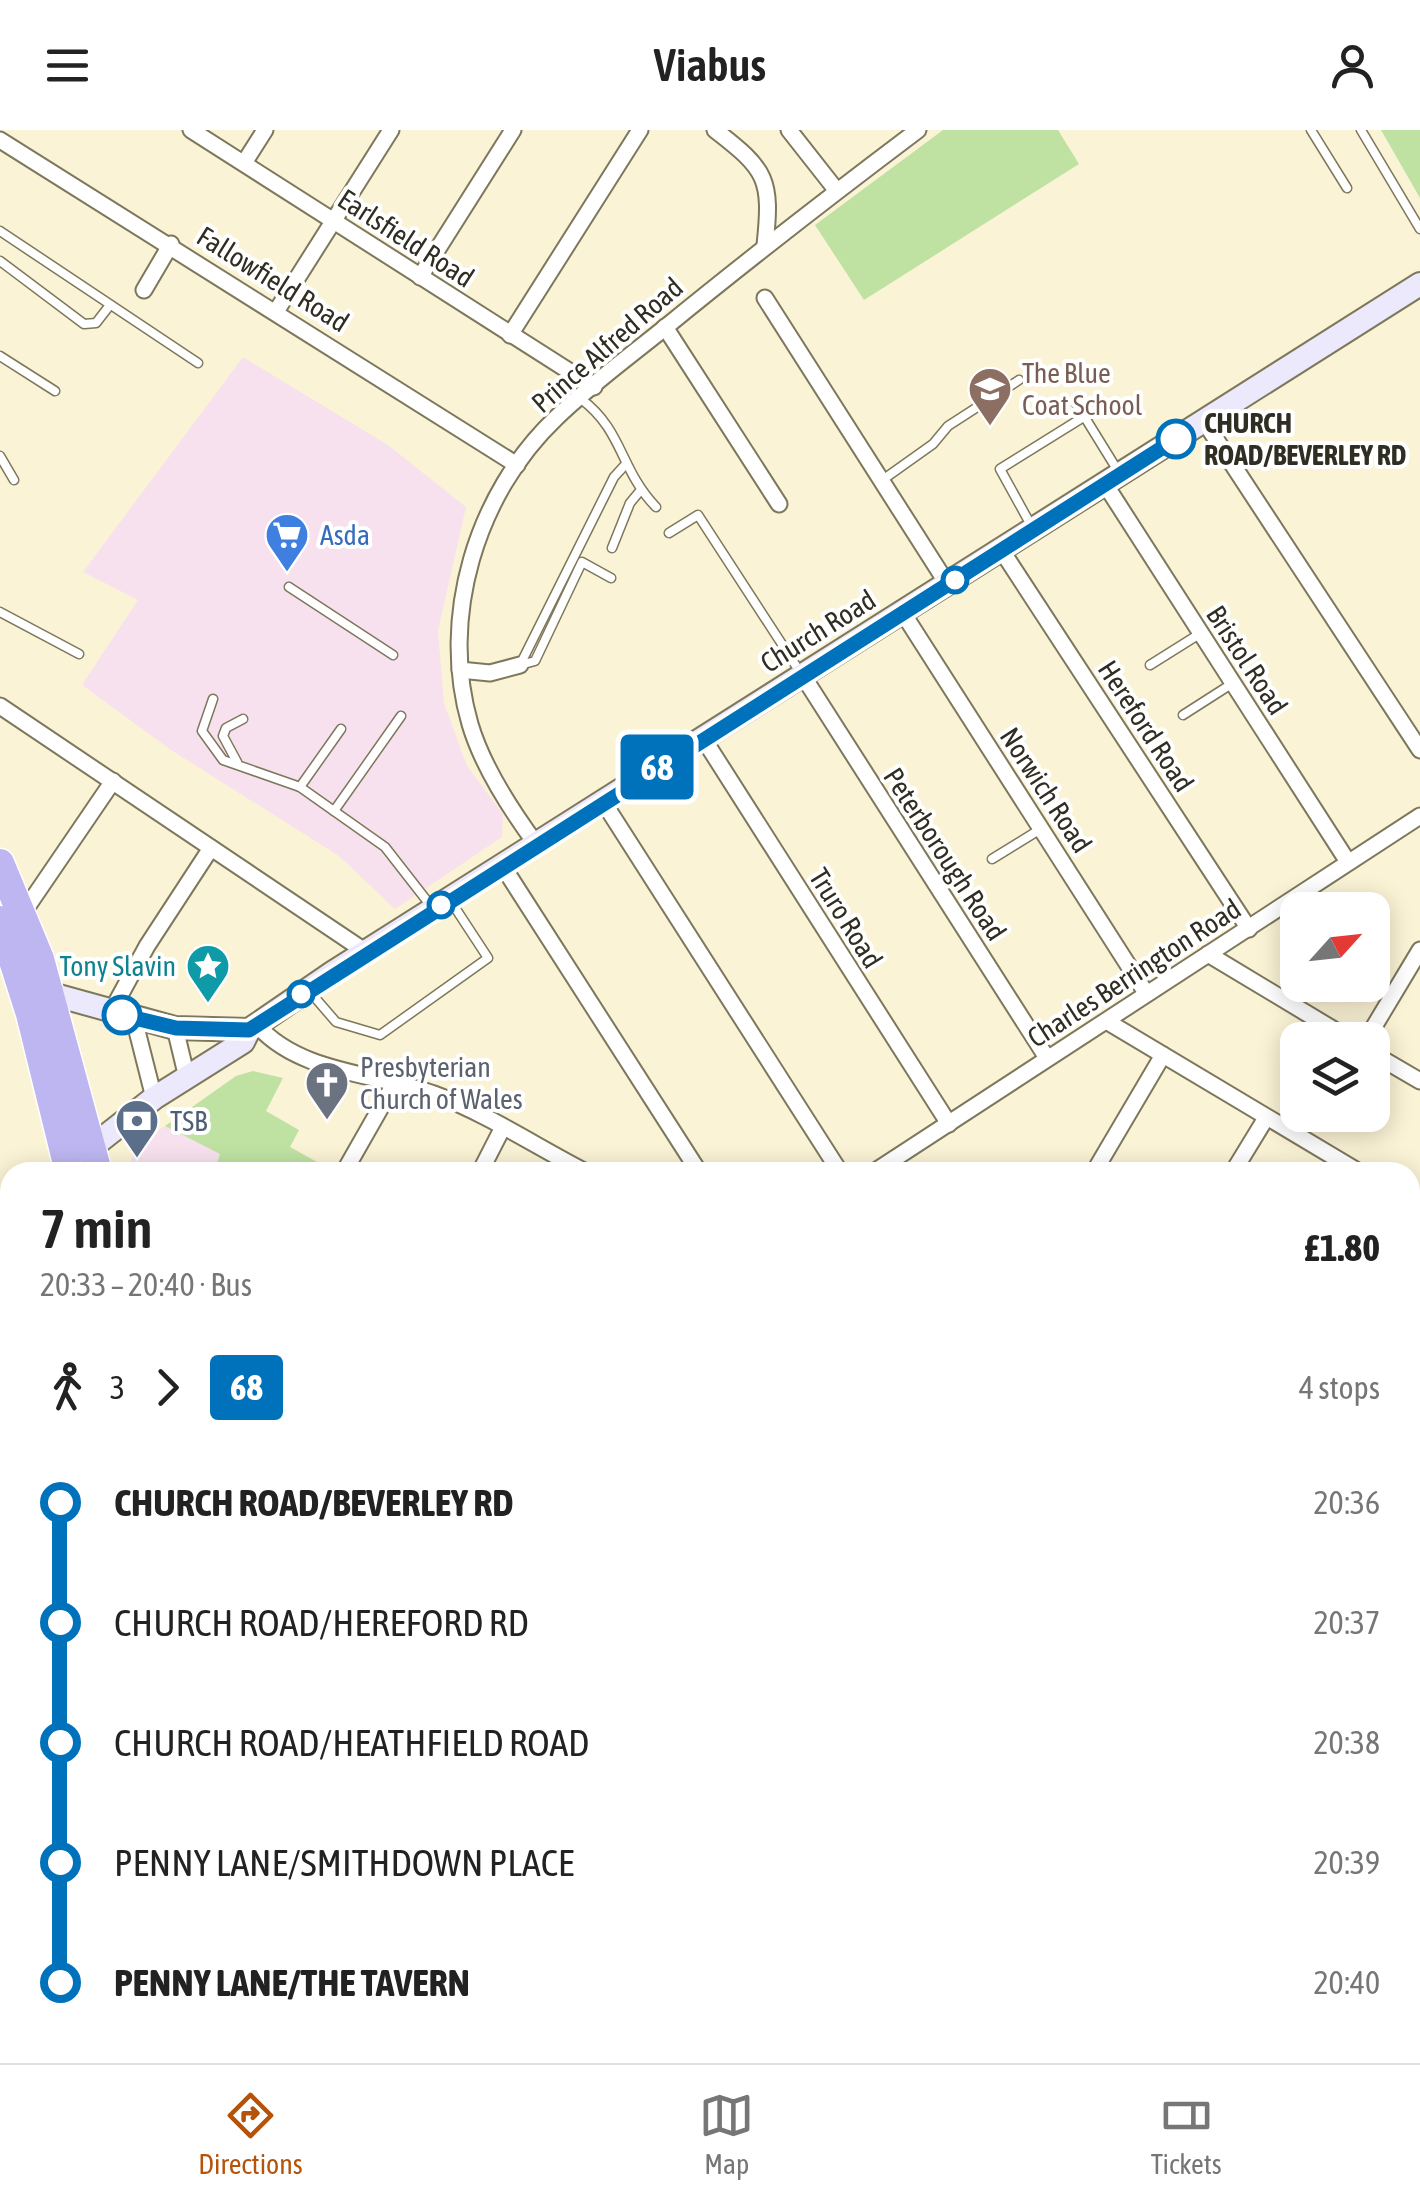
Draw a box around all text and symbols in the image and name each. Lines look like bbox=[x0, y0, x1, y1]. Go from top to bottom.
icon: menu bbox=[40, 38, 95, 93]
icon: person bbox=[1325, 38, 1380, 93]
text: Viabus bbox=[654, 39, 766, 91]
street label: Earlsfield Road bbox=[332, 182, 480, 294]
street label: Fallowfield Road bbox=[191, 220, 355, 338]
street label: Prince Alfred Road bbox=[525, 271, 689, 419]
place label: The Blue Coat School bbox=[1022, 357, 1143, 421]
school or university icon: The Blue Coat School bbox=[967, 366, 1013, 427]
place label: CHURCH ROAD/BEVERLEY RD bbox=[1204, 407, 1407, 471]
marker: CHURCH ROAD/BEVERLEY RD bbox=[1157, 420, 1195, 458]
supermarket icon: Asda bbox=[264, 512, 310, 573]
place label: Asda bbox=[320, 519, 370, 551]
unlabelled marker bbox=[942, 567, 968, 593]
street label: Church Road bbox=[755, 583, 881, 679]
street label: Bristol Road bbox=[1200, 599, 1294, 721]
street label: Hereford Road bbox=[1092, 655, 1200, 797]
street label: Norwich Road bbox=[994, 722, 1098, 858]
line badge: 68 bbox=[612, 734, 702, 800]
text: 68 bbox=[641, 747, 673, 787]
street label: Peterborough Road bbox=[877, 762, 1013, 946]
street label: Truro Road bbox=[803, 862, 889, 974]
unlabelled marker bbox=[428, 892, 454, 918]
street label: Charles Berrington Road bbox=[1022, 892, 1246, 1054]
north arrow bbox=[1280, 892, 1390, 1002]
map controls bbox=[1280, 892, 1390, 1132]
place icon: Tony Slavin bbox=[185, 943, 231, 1004]
place label: Tony Slavin bbox=[60, 950, 176, 982]
unlabelled marker bbox=[288, 981, 314, 1007]
unlabelled marker bbox=[103, 996, 141, 1034]
button: layers bbox=[1280, 1022, 1390, 1132]
place label: Presbyterian Church of Wales bbox=[360, 1051, 523, 1115]
church icon: Presbyterian Church of Wales bbox=[304, 1060, 350, 1121]
bank icon: TSB bbox=[114, 1098, 160, 1159]
place label: TSB bbox=[170, 1105, 207, 1137]
text: 7 min bbox=[40, 1197, 152, 1260]
text: £1.80 bbox=[1304, 1226, 1380, 1269]
text: 20:33 – 20:40 · Bus bbox=[40, 1266, 252, 1303]
icon: walk bbox=[40, 1360, 95, 1415]
icon: forward bbox=[140, 1360, 195, 1415]
text: 68 bbox=[230, 1367, 263, 1407]
text: 3 bbox=[110, 1369, 125, 1406]
text: 4 stops bbox=[1299, 1369, 1380, 1406]
text: CHURCH ROAD/BEVERLEY RD bbox=[114, 1481, 513, 1524]
text: 20:36 bbox=[1314, 1484, 1380, 1521]
text: CHURCH ROAD/HEREFORD RD bbox=[114, 1601, 529, 1644]
text: 20:37 bbox=[1314, 1604, 1380, 1641]
text: CHURCH ROAD/HEATHFIELD ROAD bbox=[114, 1721, 589, 1764]
text: 20:38 bbox=[1314, 1724, 1380, 1761]
text: PENNY LANE/SMITHDOWN PLACE bbox=[114, 1841, 574, 1884]
text: 20:39 bbox=[1314, 1844, 1380, 1881]
text: PENNY LANE/THE TAVERN bbox=[114, 1961, 470, 2004]
text: 20:40 bbox=[1314, 1964, 1380, 2001]
tab: Directions bbox=[198, 2088, 303, 2180]
tab: Map bbox=[699, 2088, 754, 2180]
tab: Tickets bbox=[1151, 2088, 1222, 2180]

